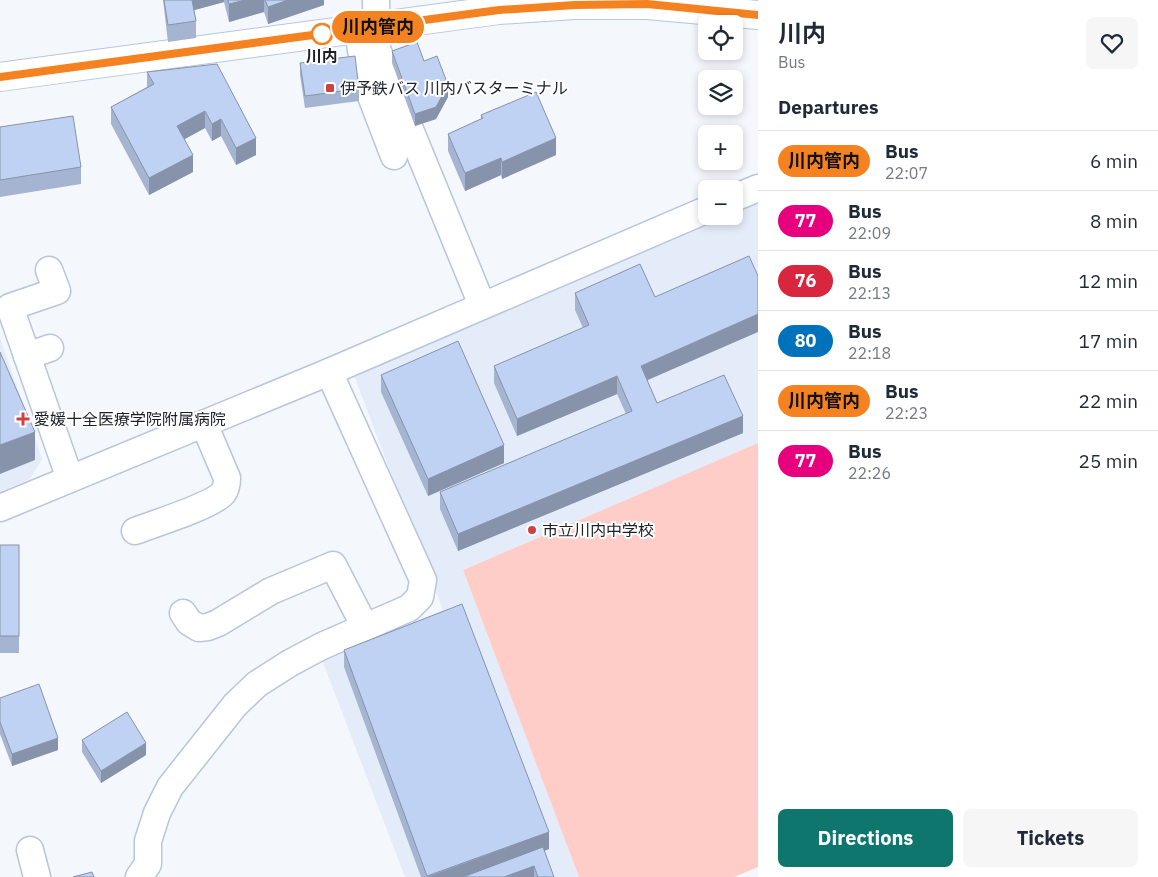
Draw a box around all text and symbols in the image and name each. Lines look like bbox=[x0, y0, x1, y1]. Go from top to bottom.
line badge: 川内管内 bbox=[343, 11, 413, 43]
text: 川内管内 bbox=[342, 15, 414, 38]
map controls bbox=[698, 15, 743, 225]
button: locate bbox=[698, 15, 743, 60]
text: 川内 bbox=[778, 17, 826, 49]
button: heart bbox=[1086, 17, 1138, 69]
marker: 川内 bbox=[311, 23, 333, 45]
place label: 川内 bbox=[306, 46, 338, 66]
text: Bus bbox=[778, 52, 805, 72]
button: layers bbox=[698, 70, 743, 115]
place label: 伊予鉄バス 川内バスターミナル bbox=[340, 78, 568, 98]
marker: 伊予鉄バス 川内バスターミナル bbox=[324, 82, 336, 94]
text: Departures bbox=[778, 95, 878, 119]
button: + bbox=[698, 125, 743, 170]
text: Bus bbox=[885, 139, 919, 163]
text: 川内管内 bbox=[788, 149, 860, 172]
text: 6 min bbox=[1090, 149, 1138, 173]
text: 22:07 bbox=[885, 163, 928, 183]
button: − bbox=[698, 180, 743, 225]
text: Bus bbox=[848, 199, 882, 223]
text: 77 bbox=[795, 209, 816, 232]
text: 8 min bbox=[1090, 209, 1138, 233]
text: 22:09 bbox=[848, 223, 891, 243]
text: Bus bbox=[848, 259, 882, 283]
text: 76 bbox=[795, 269, 816, 292]
text: 12 min bbox=[1079, 269, 1138, 293]
text: 22:13 bbox=[848, 283, 891, 303]
text: Bus bbox=[848, 319, 882, 343]
text: 80 bbox=[795, 329, 816, 352]
text: 17 min bbox=[1079, 329, 1138, 353]
text: 22:18 bbox=[848, 343, 891, 363]
text: Bus bbox=[885, 379, 919, 403]
text: 川内管内 bbox=[788, 389, 860, 412]
text: 22 min bbox=[1079, 389, 1138, 413]
text: 22:23 bbox=[885, 403, 928, 423]
place label: 愛媛十全医療学院附属病院 bbox=[34, 409, 226, 429]
marker: 愛媛十全医療学院附属病院 bbox=[16, 412, 30, 426]
text: Bus bbox=[848, 439, 882, 463]
text: 77 bbox=[795, 449, 816, 472]
text: 25 min bbox=[1079, 449, 1138, 473]
text: 22:26 bbox=[848, 463, 891, 483]
place label: 市立川内中学校 bbox=[542, 520, 654, 540]
marker: 市立川内中学校 bbox=[526, 524, 538, 536]
button: Directions bbox=[778, 809, 953, 867]
button: Tickets bbox=[963, 809, 1138, 867]

